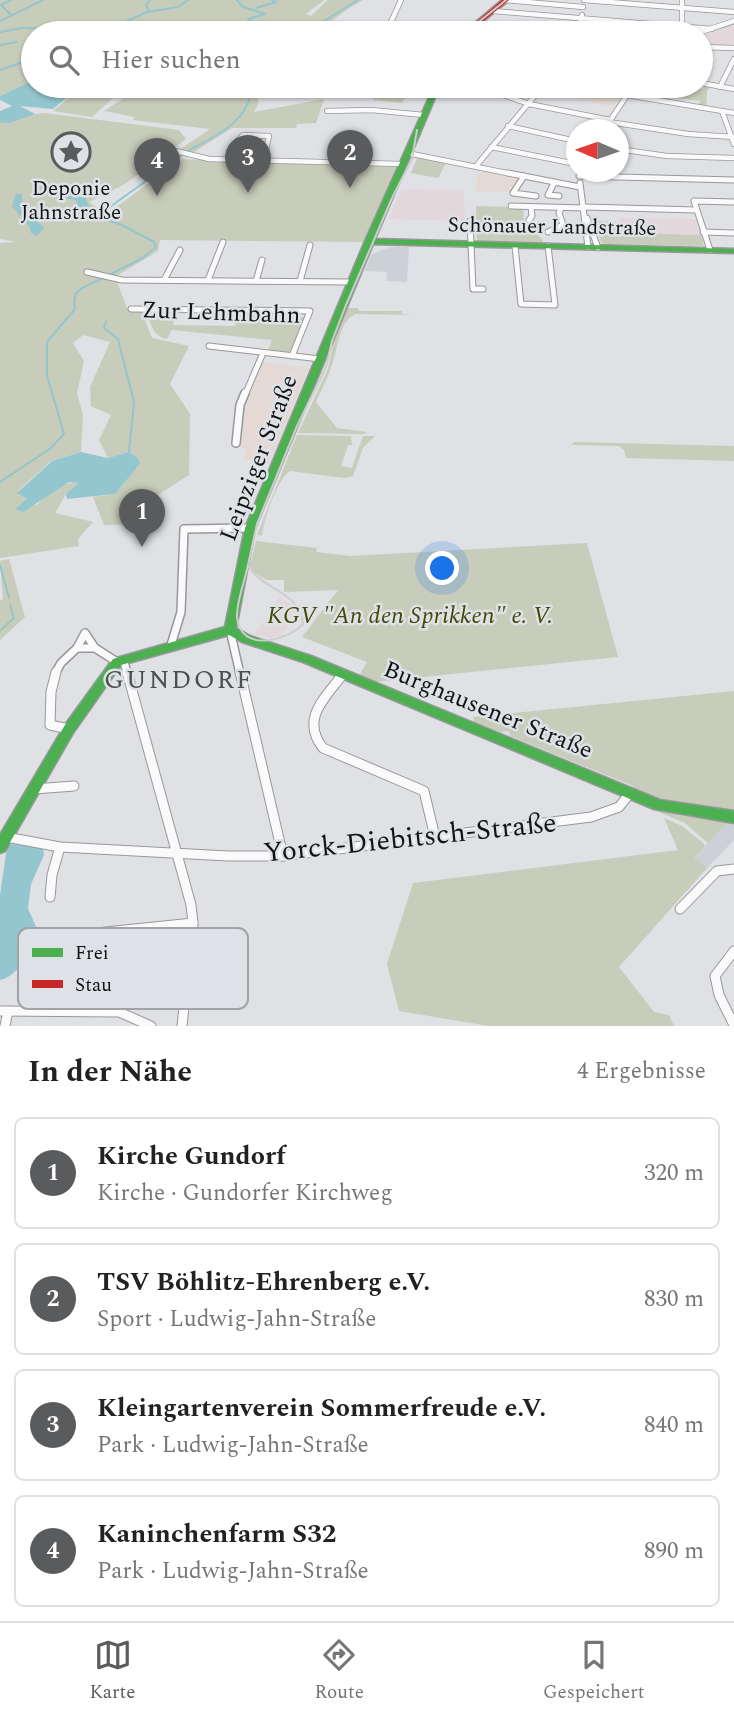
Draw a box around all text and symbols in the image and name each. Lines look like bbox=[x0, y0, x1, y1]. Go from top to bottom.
search box bbox=[21, 21, 713, 98]
text: Hier suchen bbox=[101, 40, 241, 80]
icon: search bbox=[45, 41, 83, 79]
north arrow bbox=[566, 119, 629, 182]
pin: 2 bbox=[327, 130, 373, 188]
place icon: Deponie Jahnstraße bbox=[50, 131, 92, 173]
pin: 3 bbox=[225, 135, 271, 193]
pin: 4 bbox=[134, 138, 180, 196]
place label: Deponie Jahnstraße bbox=[21, 173, 121, 229]
street label: Schönauer Landstraße bbox=[447, 209, 657, 245]
street label: Zur Lehmbahn bbox=[141, 292, 301, 334]
street label: Leipziger Straße bbox=[211, 369, 307, 547]
pin: 1 bbox=[119, 489, 165, 547]
your location bbox=[425, 551, 459, 585]
park label: KGV "An den Sprikken" e. V. bbox=[267, 598, 553, 634]
street label: Burghausener Straße bbox=[378, 652, 598, 768]
district label: GUNDORF bbox=[104, 660, 254, 700]
street label: Yorck-Diebitsch-Straße bbox=[261, 801, 559, 875]
legend bbox=[18, 928, 248, 1009]
text: Frei bbox=[75, 939, 109, 968]
text: Stau bbox=[75, 971, 112, 1000]
text: In der Nähe bbox=[28, 1049, 192, 1095]
text: 4 Ergebnisse bbox=[577, 1054, 706, 1089]
text: Kirche Gundorf bbox=[97, 1136, 286, 1176]
text: 1 bbox=[47, 1156, 59, 1191]
text: 320 m bbox=[644, 1156, 704, 1191]
text: Kirche · Gundorfer Kirchweg bbox=[97, 1176, 393, 1211]
text: TSV Böhlitz-Ehrenberg e.V. bbox=[97, 1262, 430, 1302]
text: 2 bbox=[47, 1282, 59, 1317]
text: 830 m bbox=[644, 1282, 704, 1317]
text: Sport · Ludwig-Jahn-Straße bbox=[97, 1302, 376, 1337]
text: Kleingartenverein Sommerfreude e.V. bbox=[97, 1388, 546, 1428]
text: 3 bbox=[47, 1408, 59, 1443]
text: 840 m bbox=[644, 1408, 704, 1443]
text: Park · Ludwig-Jahn-Straße bbox=[97, 1428, 369, 1463]
text: Kaninchenfarm S32 bbox=[97, 1514, 336, 1554]
text: 4 bbox=[47, 1534, 59, 1569]
text: 890 m bbox=[644, 1534, 704, 1569]
text: Park · Ludwig-Jahn-Straße bbox=[97, 1554, 369, 1589]
tab: Karte bbox=[89, 1636, 136, 1707]
tab: Route bbox=[315, 1636, 364, 1707]
tab: Gespeichert bbox=[543, 1636, 645, 1707]

